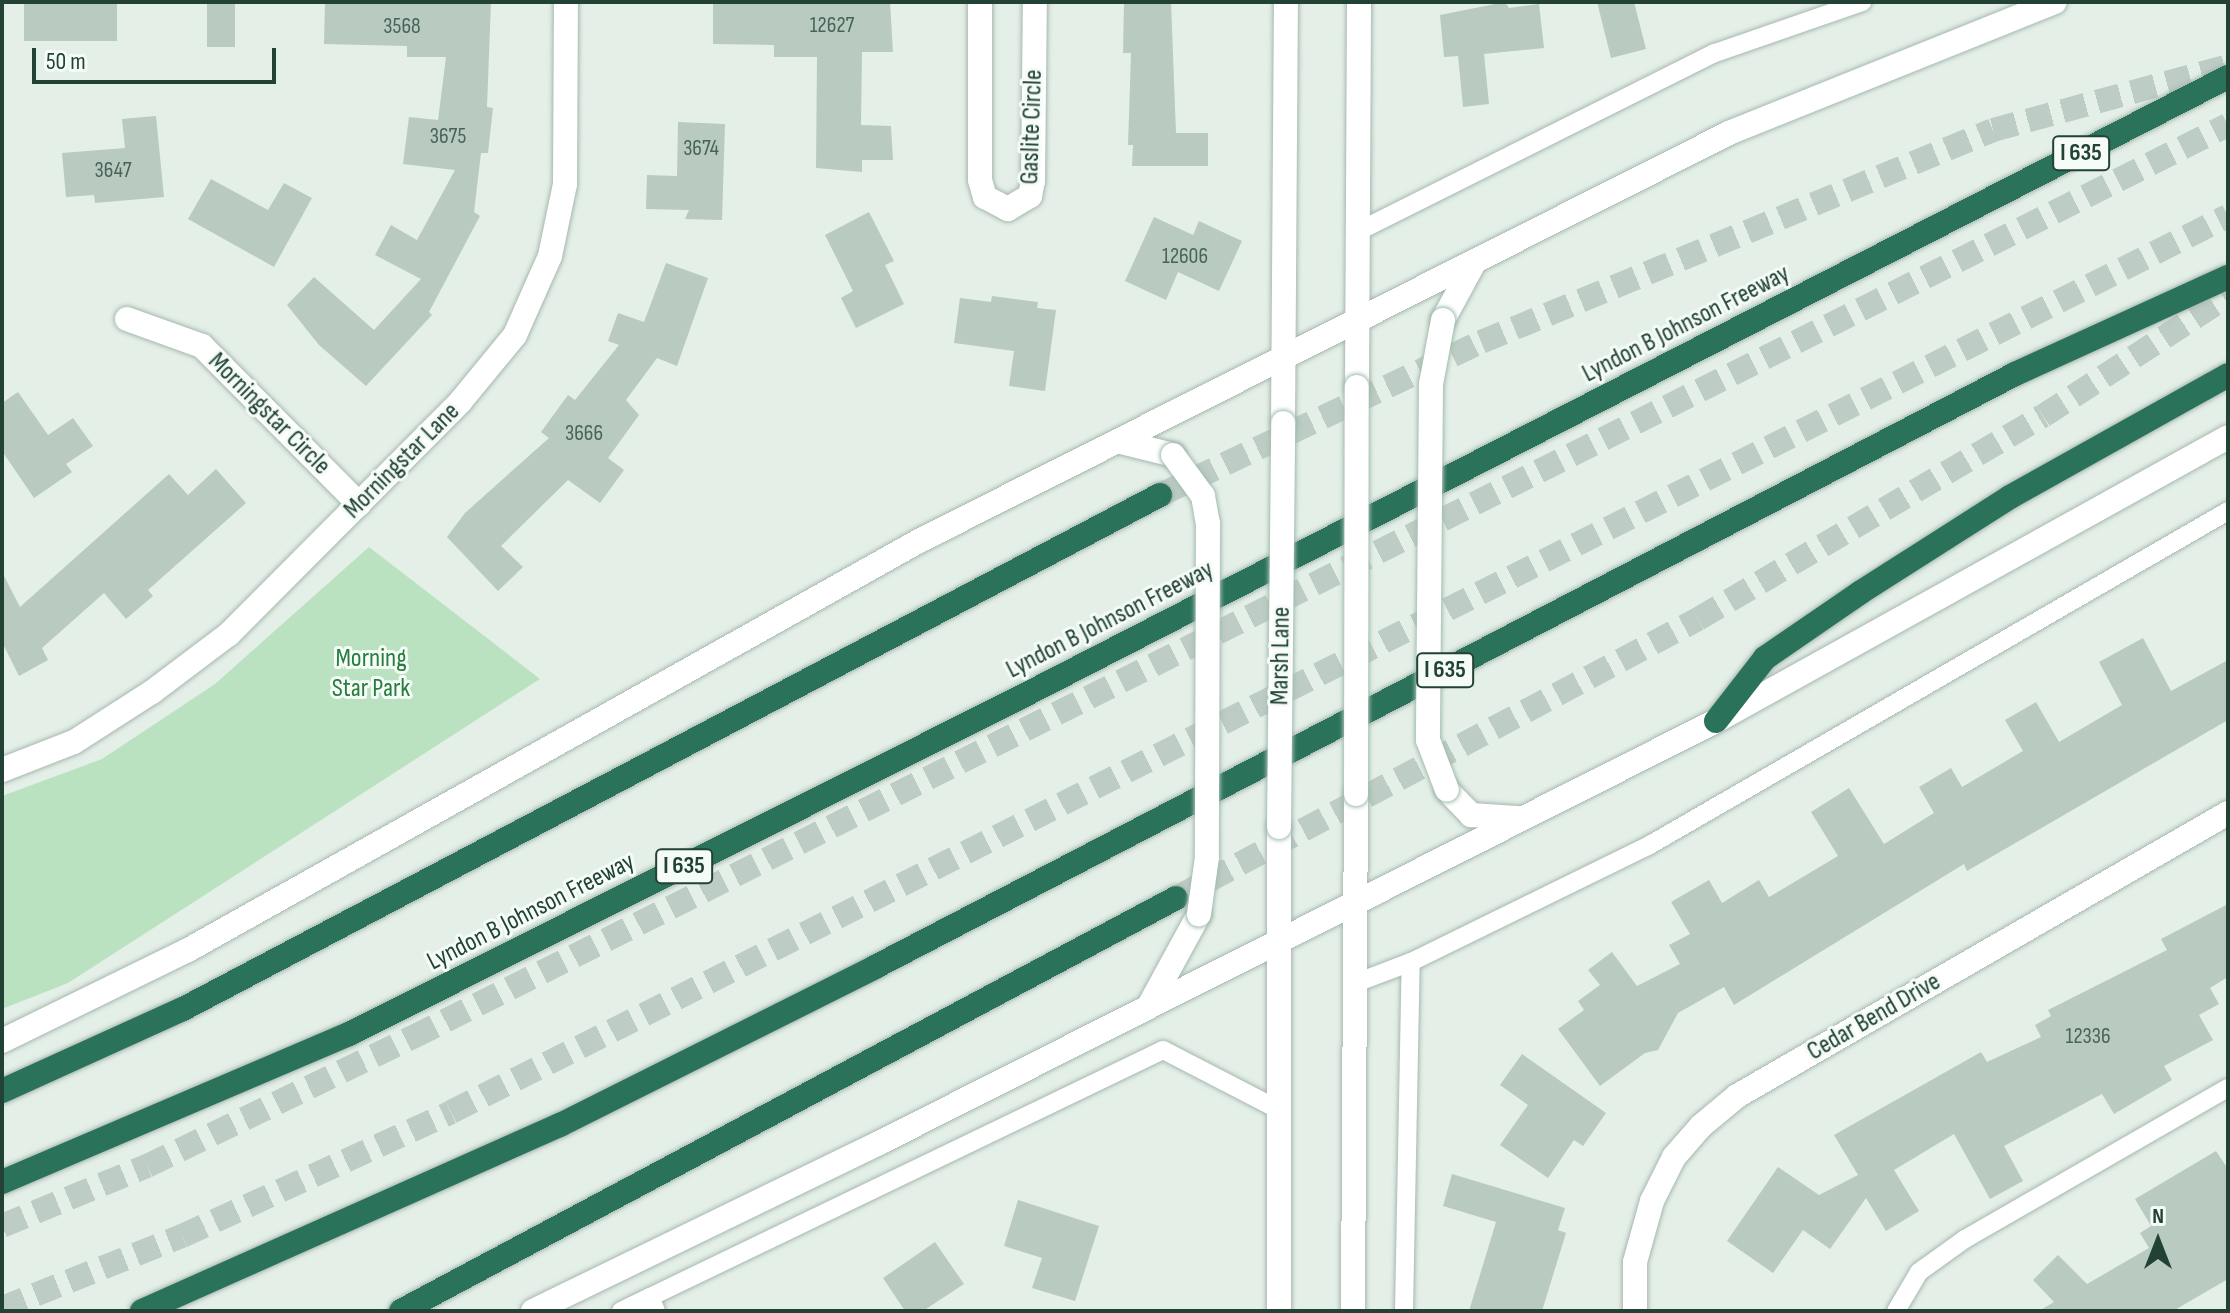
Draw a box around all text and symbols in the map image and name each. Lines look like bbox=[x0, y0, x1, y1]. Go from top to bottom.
house number: 12627 bbox=[810, 13, 854, 39]
house number: 3568 bbox=[383, 14, 421, 40]
scale bar bbox=[36, 32, 280, 82]
text: 50 m bbox=[46, 47, 86, 76]
street label: Gaslite Circle bbox=[1014, 69, 1050, 185]
house number: 3675 bbox=[430, 124, 466, 150]
road number: I 635 bbox=[2051, 133, 2111, 173]
house number: 3674 bbox=[683, 136, 719, 162]
house number: 3647 bbox=[94, 158, 132, 184]
house number: 12606 bbox=[1162, 244, 1208, 270]
street label: Lyndon B Johnson Freeway bbox=[1577, 258, 1795, 390]
street label: Morningstar Circle bbox=[201, 346, 337, 482]
street label: Morningstar Lane bbox=[338, 397, 466, 525]
house number: 3666 bbox=[565, 421, 603, 447]
street label: Lyndon B Johnson Freeway bbox=[1001, 554, 1219, 686]
street label: Marsh Lane bbox=[1265, 607, 1297, 705]
park label: Morning Star Park bbox=[332, 643, 410, 704]
road number: I 635 bbox=[1415, 650, 1475, 690]
street label: Lyndon B Johnson Freeway bbox=[422, 846, 640, 978]
road number: I 635 bbox=[654, 846, 714, 886]
street label: Cedar Bend Drive bbox=[1802, 966, 1946, 1068]
house number: 12336 bbox=[2065, 1024, 2111, 1050]
north arrow bbox=[2118, 1201, 2198, 1281]
text: N bbox=[2152, 1203, 2164, 1230]

